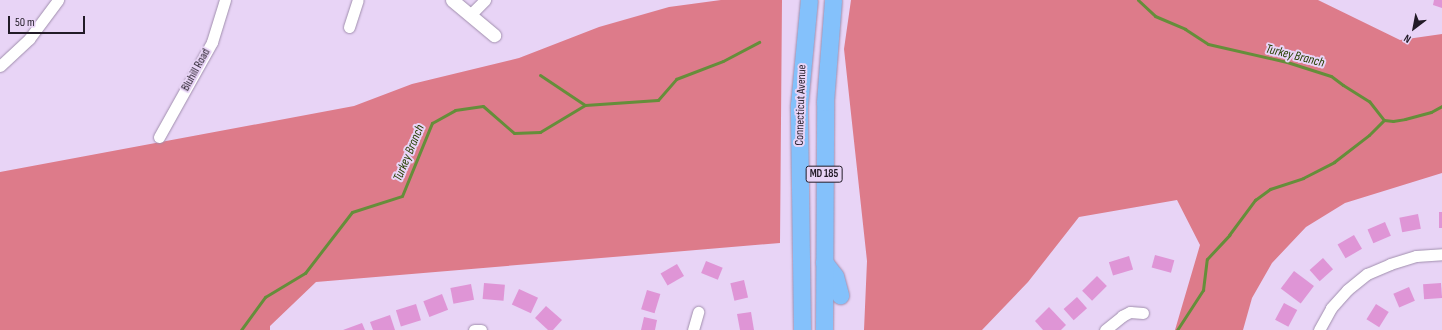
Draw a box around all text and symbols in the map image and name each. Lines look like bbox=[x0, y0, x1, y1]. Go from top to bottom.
scale bar bbox=[10, 8, 87, 34]
north arrow bbox=[1394, 8, 1434, 48]
text: 50 m bbox=[15, 15, 35, 30]
text: N bbox=[1401, 32, 1413, 46]
water label: Turkey Branch bbox=[1264, 41, 1326, 71]
street label: Bluhill Road bbox=[178, 46, 214, 94]
street label: Connecticut Avenue bbox=[792, 64, 810, 146]
water label: Turkey Branch bbox=[390, 122, 428, 184]
road number: MD 185 bbox=[805, 165, 843, 183]

